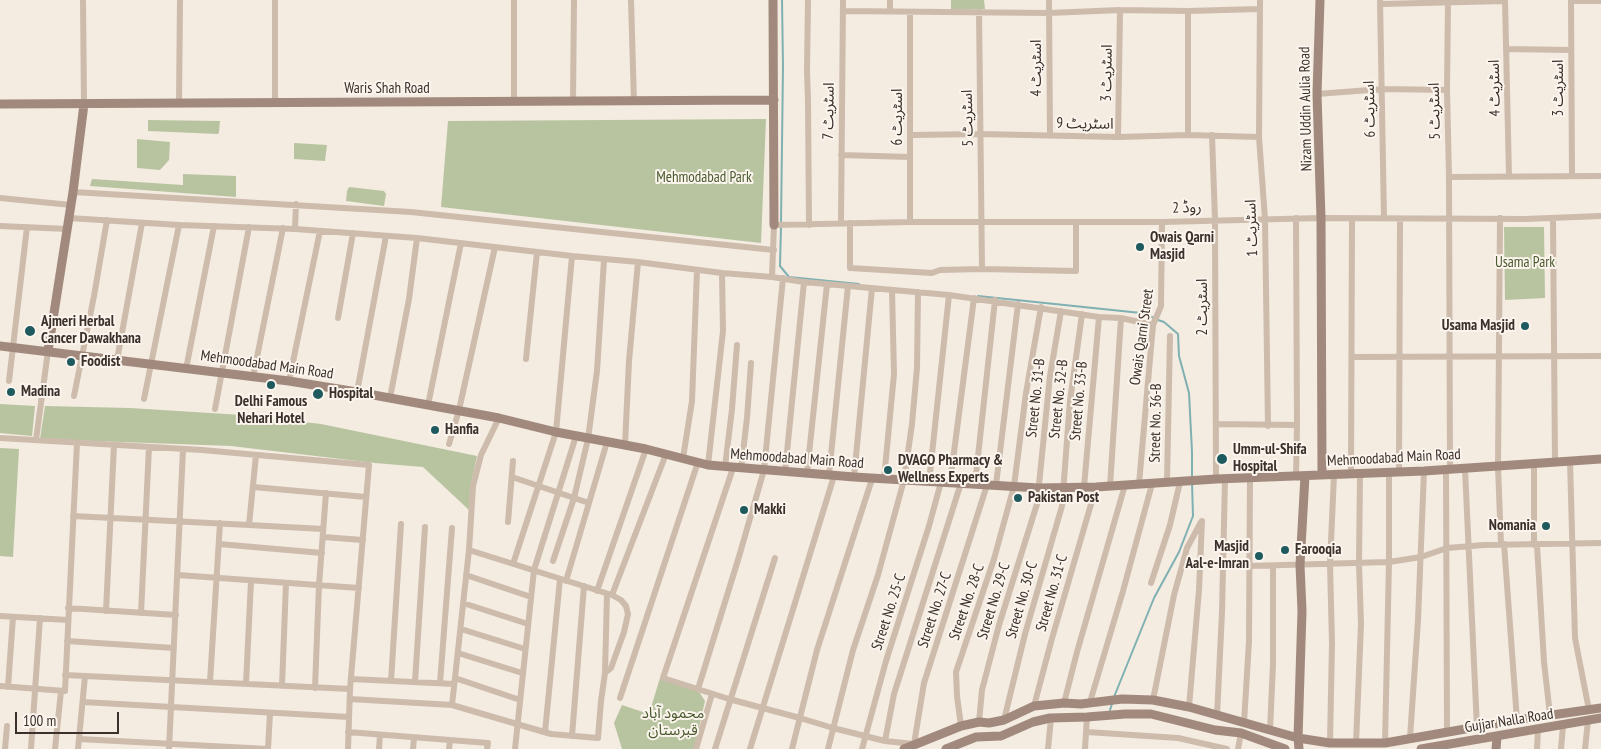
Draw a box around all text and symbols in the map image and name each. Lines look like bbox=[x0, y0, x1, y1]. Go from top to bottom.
street label: اسٹریٹ 4 bbox=[1028, 39, 1046, 97]
street label: اسٹریٹ 3 bbox=[1098, 44, 1116, 102]
street label: Nizam Uddin Aulia Road bbox=[1296, 47, 1316, 171]
street label: اسٹریٹ 4 bbox=[1486, 59, 1504, 117]
street label: اسٹریٹ 3 bbox=[1550, 59, 1568, 117]
street label: Waris Shah Road bbox=[344, 80, 430, 98]
street label: اسٹریٹ 6 bbox=[1361, 80, 1379, 138]
street label: اسٹریٹ 7 bbox=[820, 82, 838, 140]
street label: اسٹریٹ 5 bbox=[1426, 82, 1444, 140]
street label: اسٹریٹ 6 bbox=[889, 88, 907, 146]
street label: اسٹریٹ 5 bbox=[959, 89, 977, 147]
street label: اسٹریٹ 9 bbox=[1056, 115, 1114, 133]
park label: Mehmodabad Park bbox=[656, 169, 752, 187]
street label: روڈ 2 bbox=[1172, 198, 1202, 218]
street label: اسٹریٹ 1 bbox=[1242, 199, 1262, 257]
place label: Owais Qarni Masjid bbox=[1150, 229, 1214, 264]
marker: Owais Qarni Masjid bbox=[1134, 241, 1146, 253]
park label: Usama Park bbox=[1495, 254, 1555, 272]
street label: اسٹریٹ 2 bbox=[1194, 278, 1212, 336]
street label: Owais Qarni Street bbox=[1126, 288, 1158, 386]
place label: Ajmeri Herbal Cancer Dawakhana bbox=[41, 313, 141, 348]
place label: Usama Masjid bbox=[1442, 317, 1515, 335]
marker: Usama Masjid bbox=[1519, 320, 1531, 332]
marker: Ajmeri Herbal Cancer Dawakhana bbox=[23, 324, 37, 338]
street label: Mehmoodabad Main Road bbox=[199, 347, 335, 383]
place label: Foodist bbox=[81, 353, 120, 371]
marker: Foodist bbox=[65, 356, 77, 368]
street label: Street No. 31-B bbox=[1023, 358, 1049, 438]
street label: Street No. 32-B bbox=[1046, 359, 1072, 439]
street label: Street No. 33-B bbox=[1067, 361, 1091, 441]
marker: Delhi Famous Nehari Hotel bbox=[265, 379, 277, 391]
place label: Madina bbox=[21, 383, 60, 401]
street label: Street No. 36-B bbox=[1146, 383, 1166, 463]
place label: Hospital bbox=[329, 385, 373, 403]
marker: Madina bbox=[5, 386, 17, 398]
marker: Hospital bbox=[311, 387, 325, 401]
place label: Delhi Famous Nehari Hotel bbox=[235, 393, 307, 428]
place label: Hanfia bbox=[445, 421, 479, 439]
marker: Hanfia bbox=[429, 424, 441, 436]
place label: Umm-ul-Shifa Hospital bbox=[1233, 441, 1307, 476]
street label: Mehmoodabad Main Road bbox=[730, 445, 864, 473]
street label: Mehmoodabad Main Road bbox=[1327, 446, 1461, 470]
place label: DVAGO Pharmacy & Wellness Experts bbox=[898, 452, 1003, 487]
marker: Umm-ul-Shifa Hospital bbox=[1215, 452, 1229, 466]
marker: DVAGO Pharmacy & Wellness Experts bbox=[882, 464, 894, 476]
place label: Pakistan Post bbox=[1028, 489, 1099, 507]
marker: Pakistan Post bbox=[1012, 492, 1024, 504]
place label: Makki bbox=[754, 501, 786, 519]
marker: Makki bbox=[738, 504, 750, 516]
place label: Nomania bbox=[1489, 517, 1536, 535]
marker: Nomania bbox=[1540, 520, 1552, 532]
place label: Masjid Aal-e-Imran bbox=[1185, 538, 1249, 573]
place label: Farooqia bbox=[1295, 541, 1341, 559]
marker: Farooqia bbox=[1279, 544, 1291, 556]
marker: Masjid Aal-e-Imran bbox=[1253, 550, 1265, 562]
street label: Street No. 31-C bbox=[1032, 552, 1072, 634]
street label: Street No. 30-C bbox=[1002, 559, 1042, 641]
street label: Street No. 29-C bbox=[974, 560, 1014, 642]
street label: Street No. 28-C bbox=[946, 562, 988, 642]
street label: Street No. 27-C bbox=[914, 570, 956, 650]
street label: Street No. 25-C bbox=[868, 571, 910, 653]
scale bar bbox=[18, 702, 121, 734]
park label: محمود آباد قبرستان bbox=[642, 705, 704, 740]
street label: Gujjar Nalla Road bbox=[1463, 705, 1555, 737]
text: 100 m bbox=[23, 711, 56, 730]

